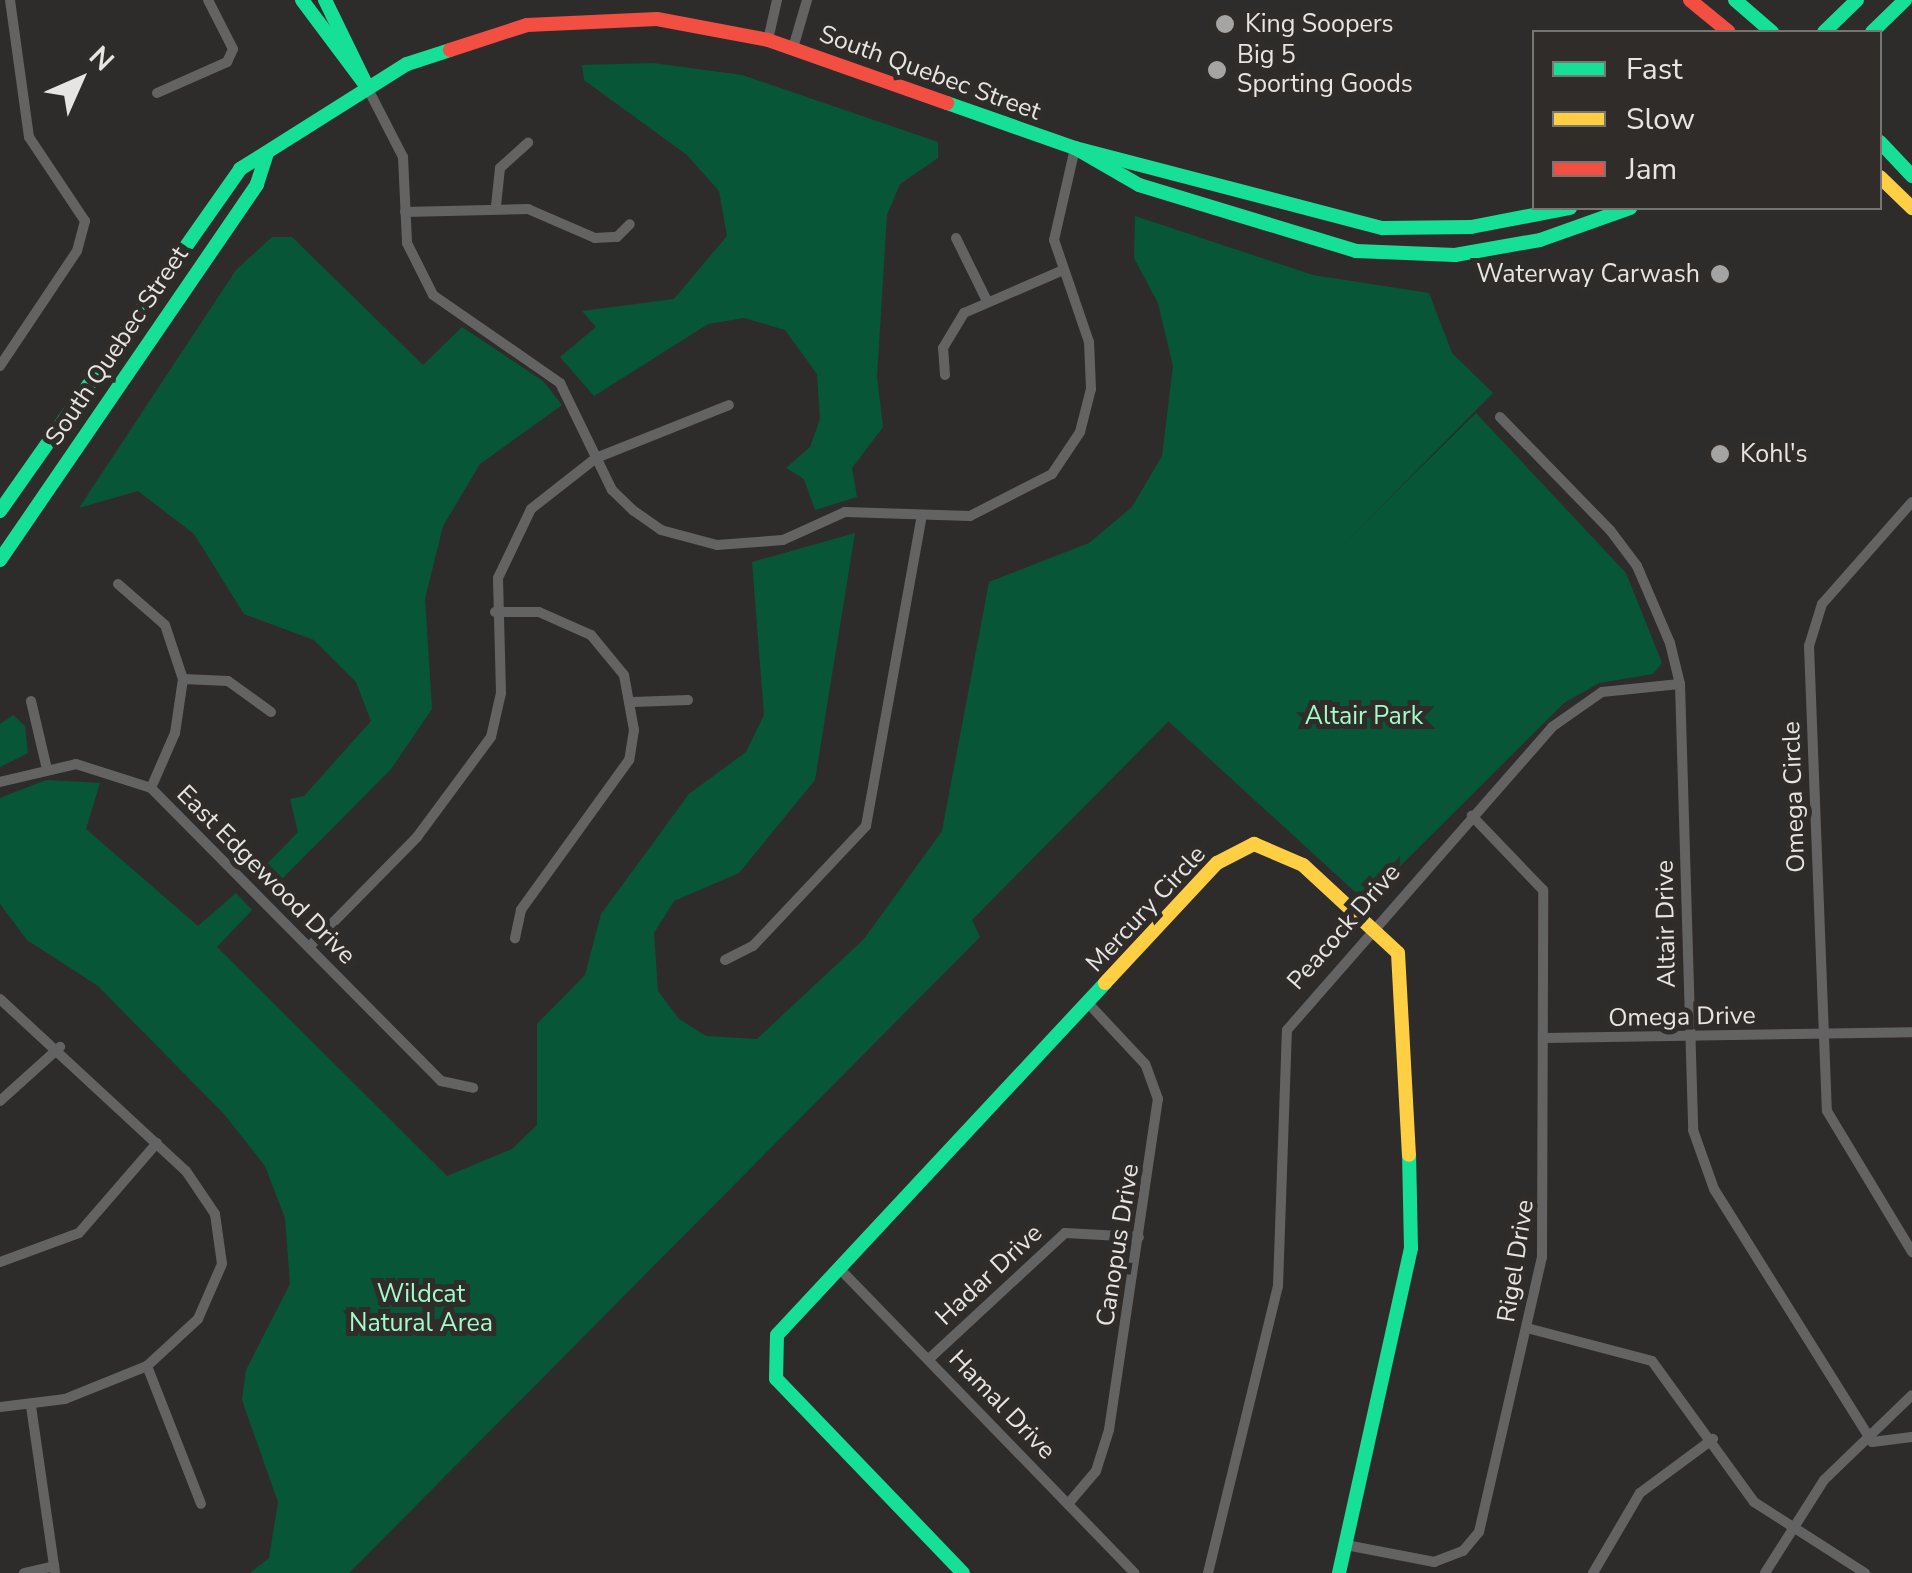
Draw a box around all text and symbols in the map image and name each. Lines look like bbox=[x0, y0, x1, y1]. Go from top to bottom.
place label: King Soopers bbox=[1245, 9, 1394, 39]
marker: King Soopers bbox=[1214, 13, 1236, 35]
street label: South Quebec Street bbox=[815, 19, 1045, 127]
north arrow bbox=[30, 30, 130, 130]
legend bbox=[1532, 30, 1882, 210]
text: N bbox=[80, 38, 122, 80]
place label: Big 5 Sporting Goods bbox=[1237, 41, 1413, 100]
text: Fast bbox=[1626, 49, 1683, 90]
marker: Big 5 Sporting Goods bbox=[1206, 59, 1228, 81]
text: Slow bbox=[1626, 99, 1695, 140]
text: Jam bbox=[1626, 149, 1677, 190]
street label: South Quebec Street bbox=[39, 241, 195, 451]
place label: Waterway Carwash bbox=[1476, 259, 1700, 289]
marker: Waterway Carwash bbox=[1709, 263, 1731, 285]
place label: Kohl's bbox=[1740, 439, 1807, 469]
marker: Kohl's bbox=[1709, 443, 1731, 465]
park label: Altair Park bbox=[1305, 701, 1423, 731]
street label: Omega Circle bbox=[1776, 721, 1812, 873]
street label: East Edgewood Drive bbox=[170, 779, 362, 971]
street label: Mercury Circle bbox=[1080, 840, 1212, 978]
street label: Peacock Drive bbox=[1281, 858, 1407, 996]
street label: Altair Drive bbox=[1650, 860, 1682, 988]
street label: Omega Drive bbox=[1608, 1001, 1756, 1033]
street label: Canopus Drive bbox=[1090, 1162, 1146, 1328]
street label: Rigel Drive bbox=[1492, 1198, 1540, 1324]
street label: Hadar Drive bbox=[929, 1218, 1049, 1332]
park label: Wildcat Natural Area bbox=[349, 1280, 493, 1339]
street label: Hamal Drive bbox=[943, 1344, 1061, 1466]

